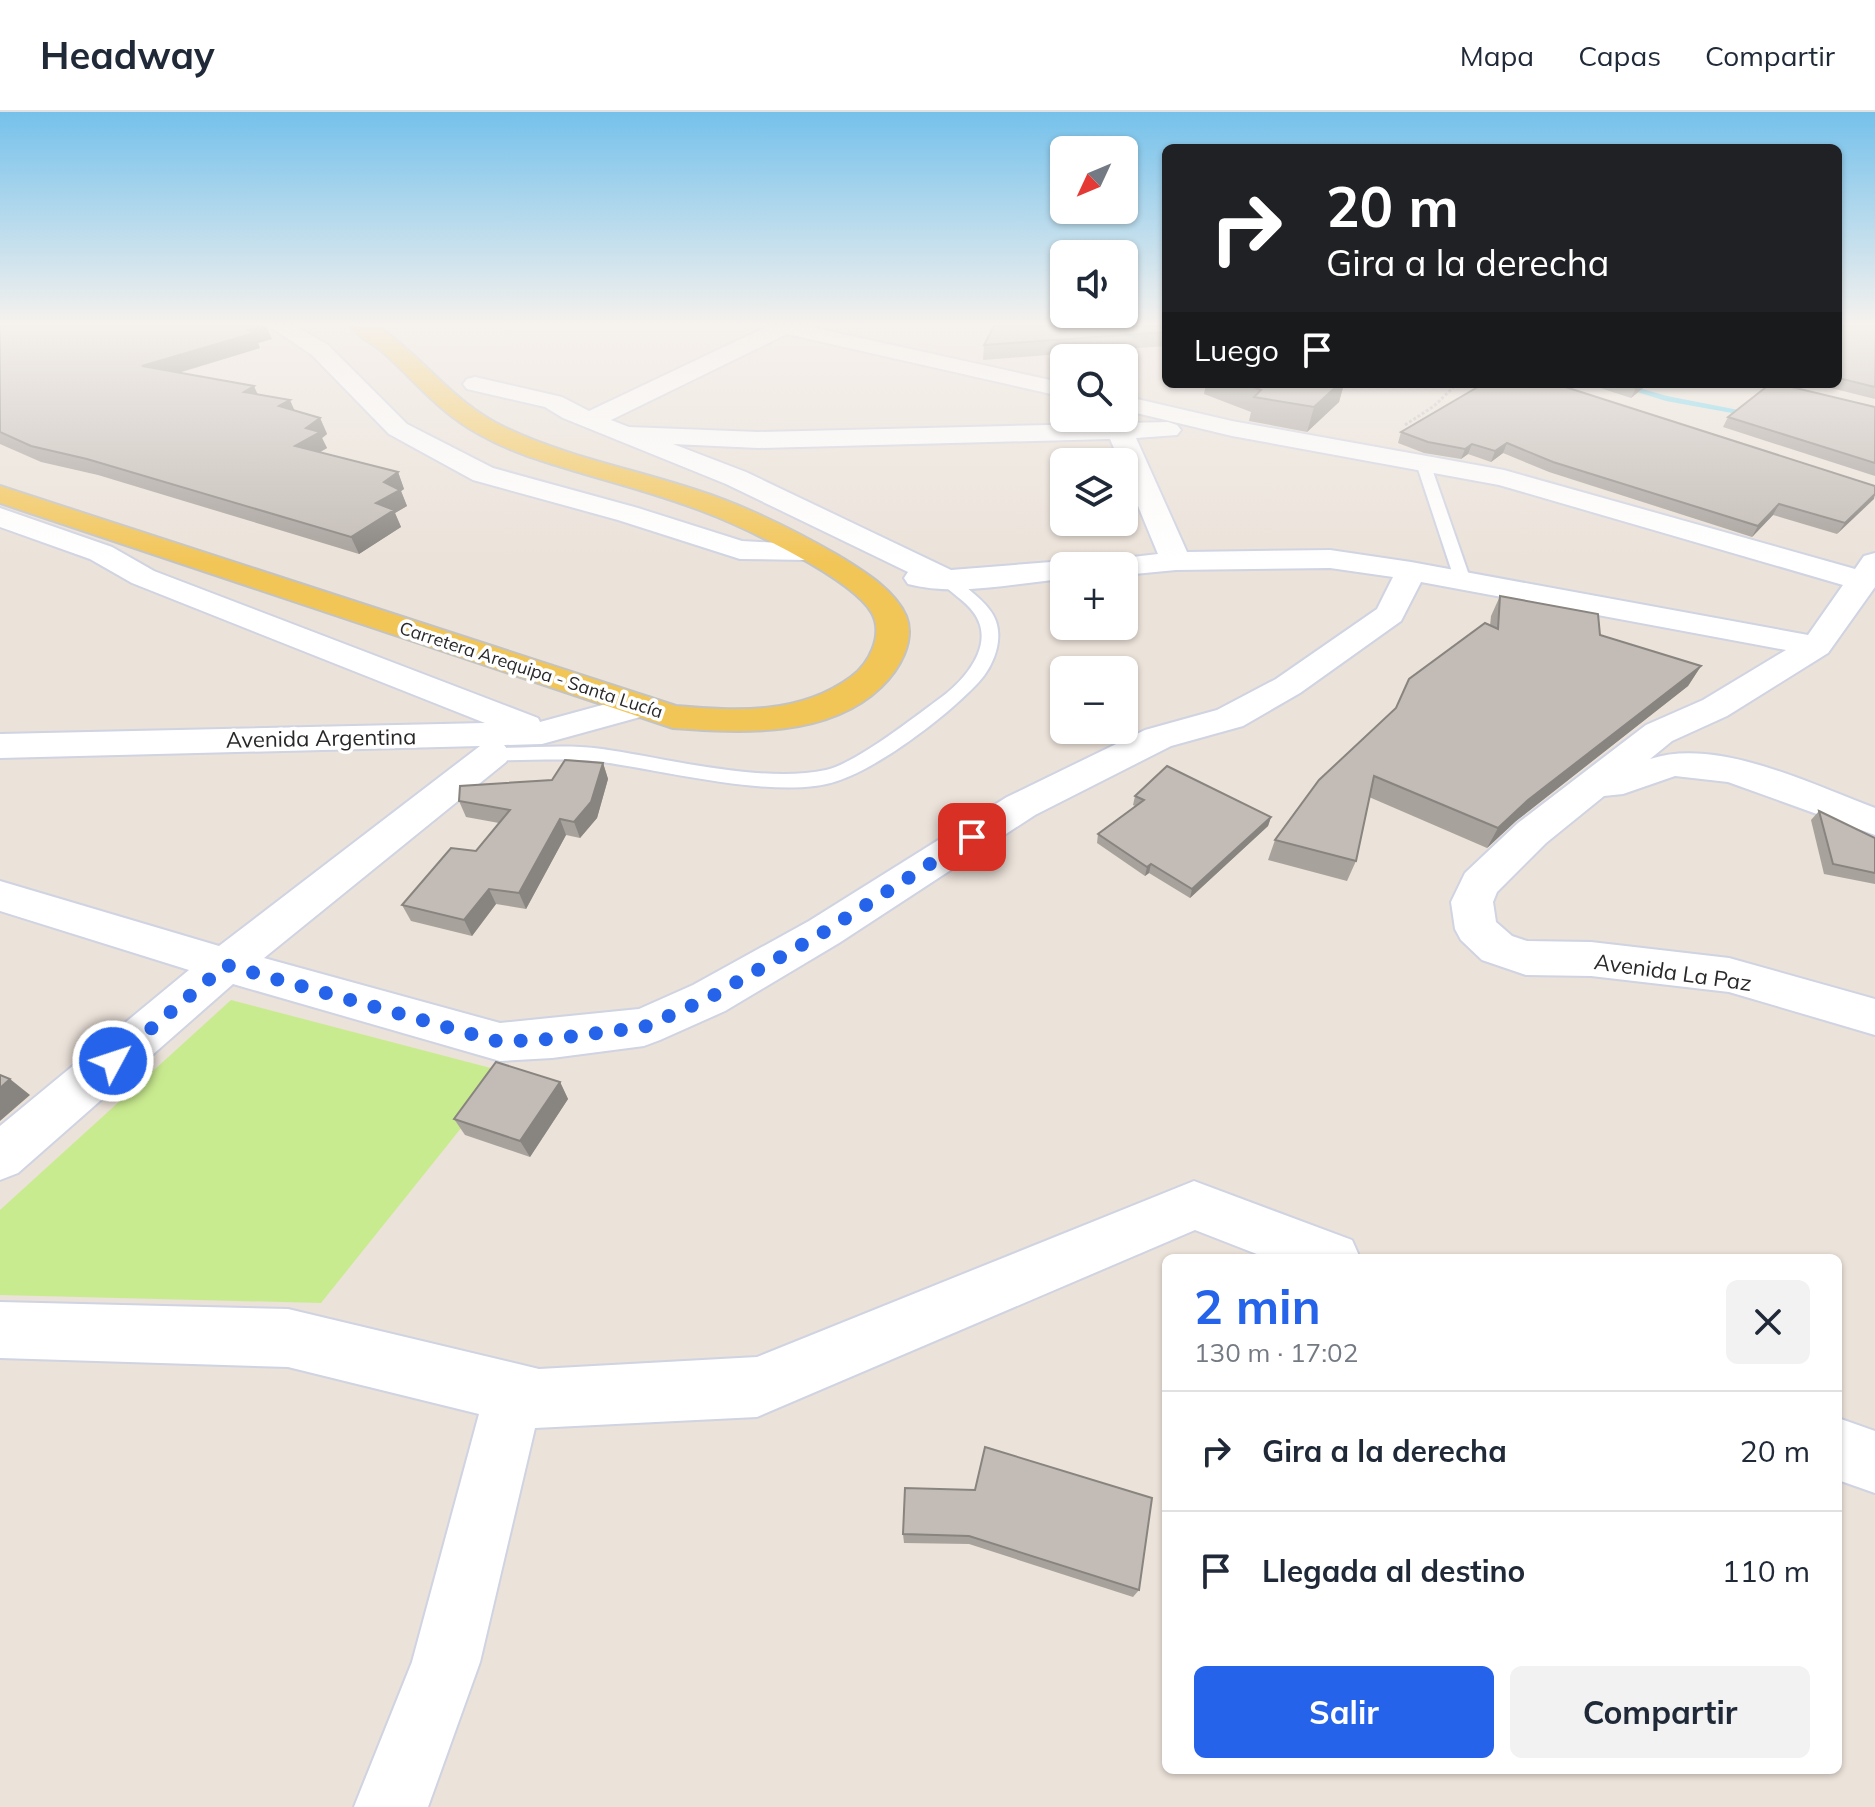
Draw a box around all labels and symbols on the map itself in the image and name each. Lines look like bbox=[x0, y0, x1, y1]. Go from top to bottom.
north arrow bbox=[1050, 136, 1138, 224]
street label: Carretera Arequipa - Santa Lucía bbox=[397, 616, 666, 723]
street label: Avenida Argentina bbox=[226, 722, 416, 754]
pin bbox=[938, 803, 1006, 871]
street label: Avenida La Paz bbox=[1592, 947, 1754, 997]
position arrow bbox=[71, 1019, 155, 1103]

